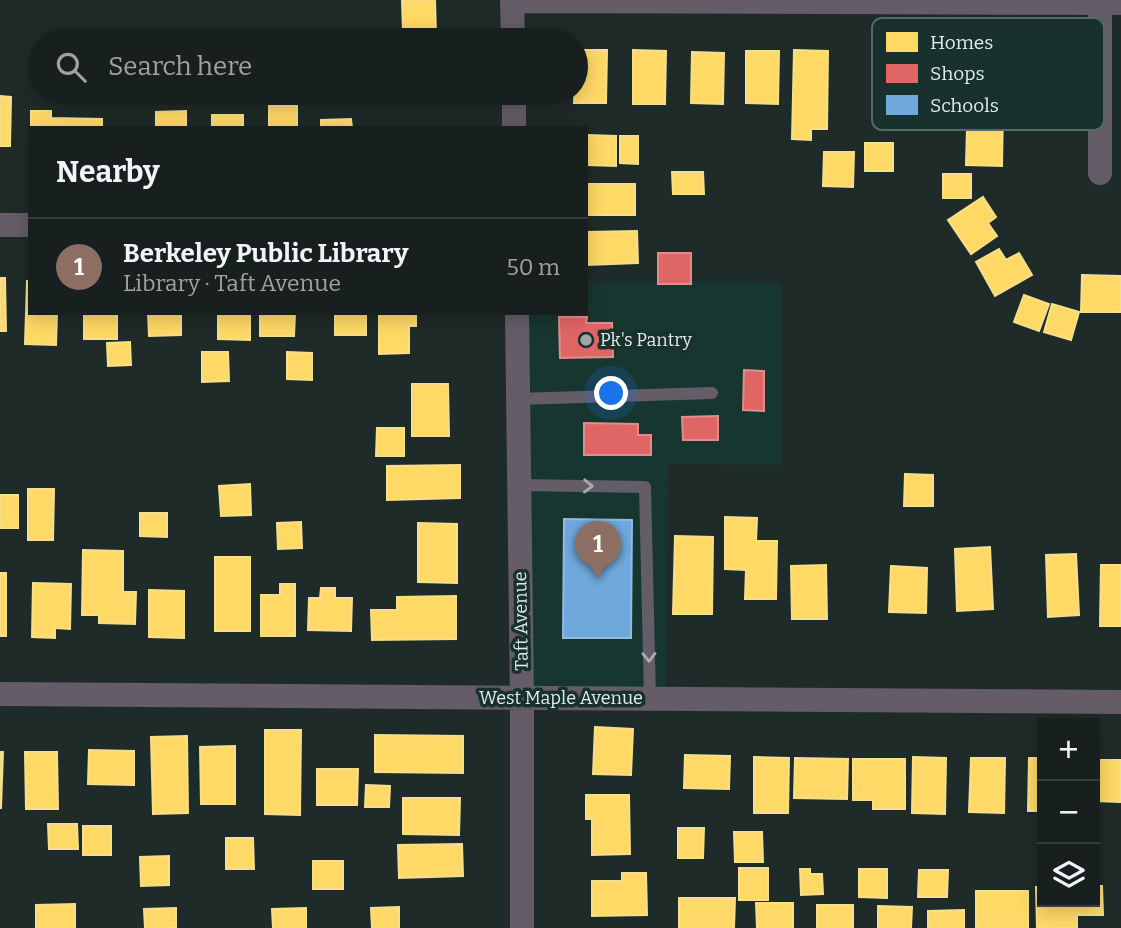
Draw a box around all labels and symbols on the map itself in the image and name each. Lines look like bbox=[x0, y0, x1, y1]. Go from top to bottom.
legend bbox=[872, 18, 1104, 130]
text: Homes bbox=[930, 31, 993, 54]
text: Shops bbox=[930, 62, 985, 85]
text: Schools bbox=[930, 94, 999, 117]
place label: Pk's Pantry bbox=[600, 329, 692, 351]
marker: Pk's Pantry bbox=[578, 332, 594, 348]
your location bbox=[594, 376, 628, 410]
one-way arrow bbox=[583, 478, 593, 494]
pin: 1 bbox=[575, 521, 621, 579]
street label: Taft Avenue bbox=[509, 571, 533, 671]
one-way arrow bbox=[641, 652, 657, 663]
street label: West Maple Avenue bbox=[479, 687, 643, 709]

